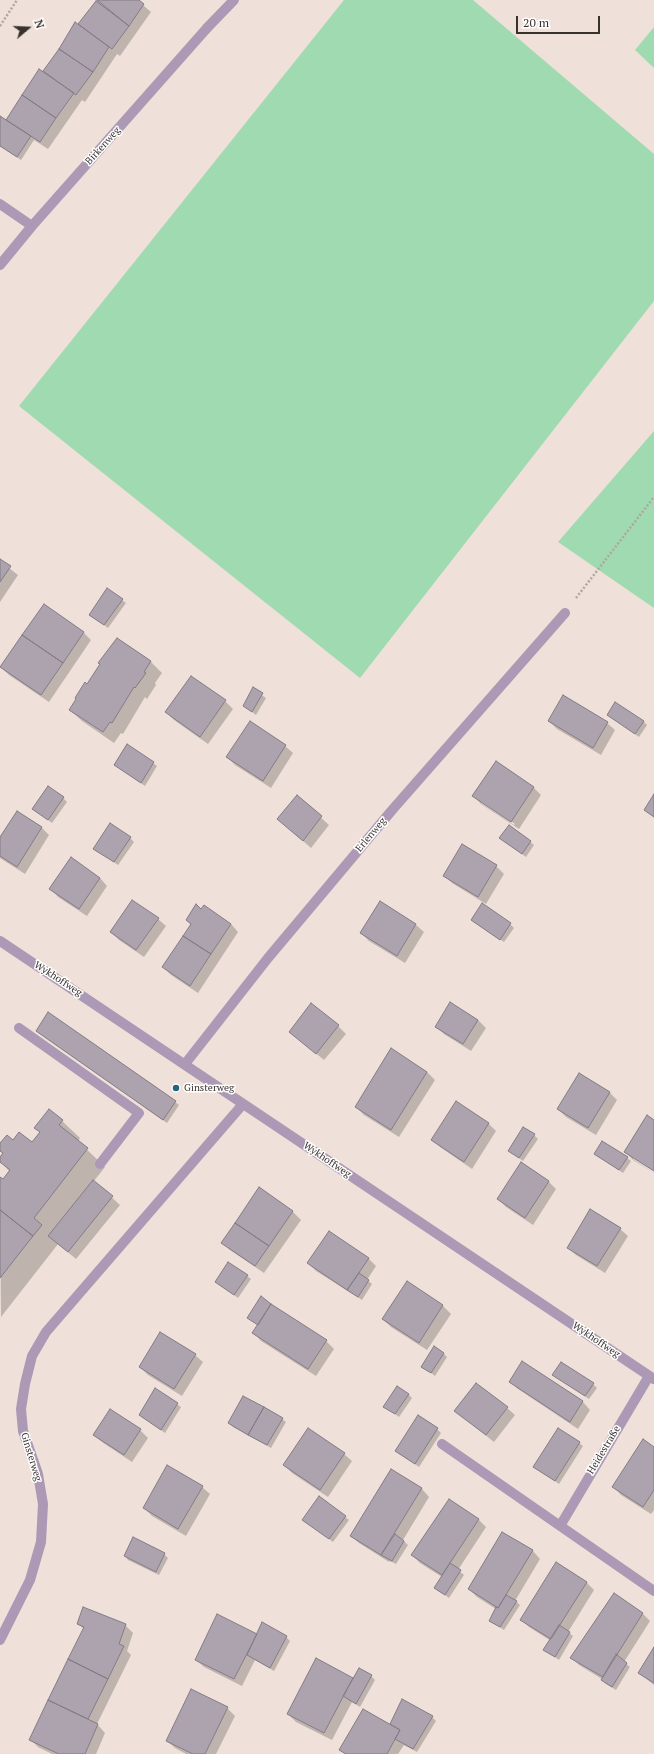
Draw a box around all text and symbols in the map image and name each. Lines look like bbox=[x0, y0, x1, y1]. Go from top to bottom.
north arrow bbox=[8, 8, 48, 48]
scale bar bbox=[518, 8, 602, 34]
text: 20 m bbox=[523, 15, 549, 30]
text: N bbox=[31, 18, 47, 30]
street label: Birkenweg bbox=[83, 125, 123, 167]
street label: Erlenweg bbox=[353, 815, 389, 855]
street label: Wykhoffweg bbox=[32, 959, 84, 999]
place label: Ginsterweg bbox=[184, 1082, 234, 1094]
marker: Ginsterweg bbox=[171, 1083, 181, 1093]
street label: Wykhoffweg bbox=[301, 1140, 353, 1180]
street label: Wykhoffweg bbox=[570, 1320, 622, 1360]
street label: Heidestraße bbox=[585, 1424, 623, 1476]
street label: Ginsterweg bbox=[18, 1431, 44, 1483]

